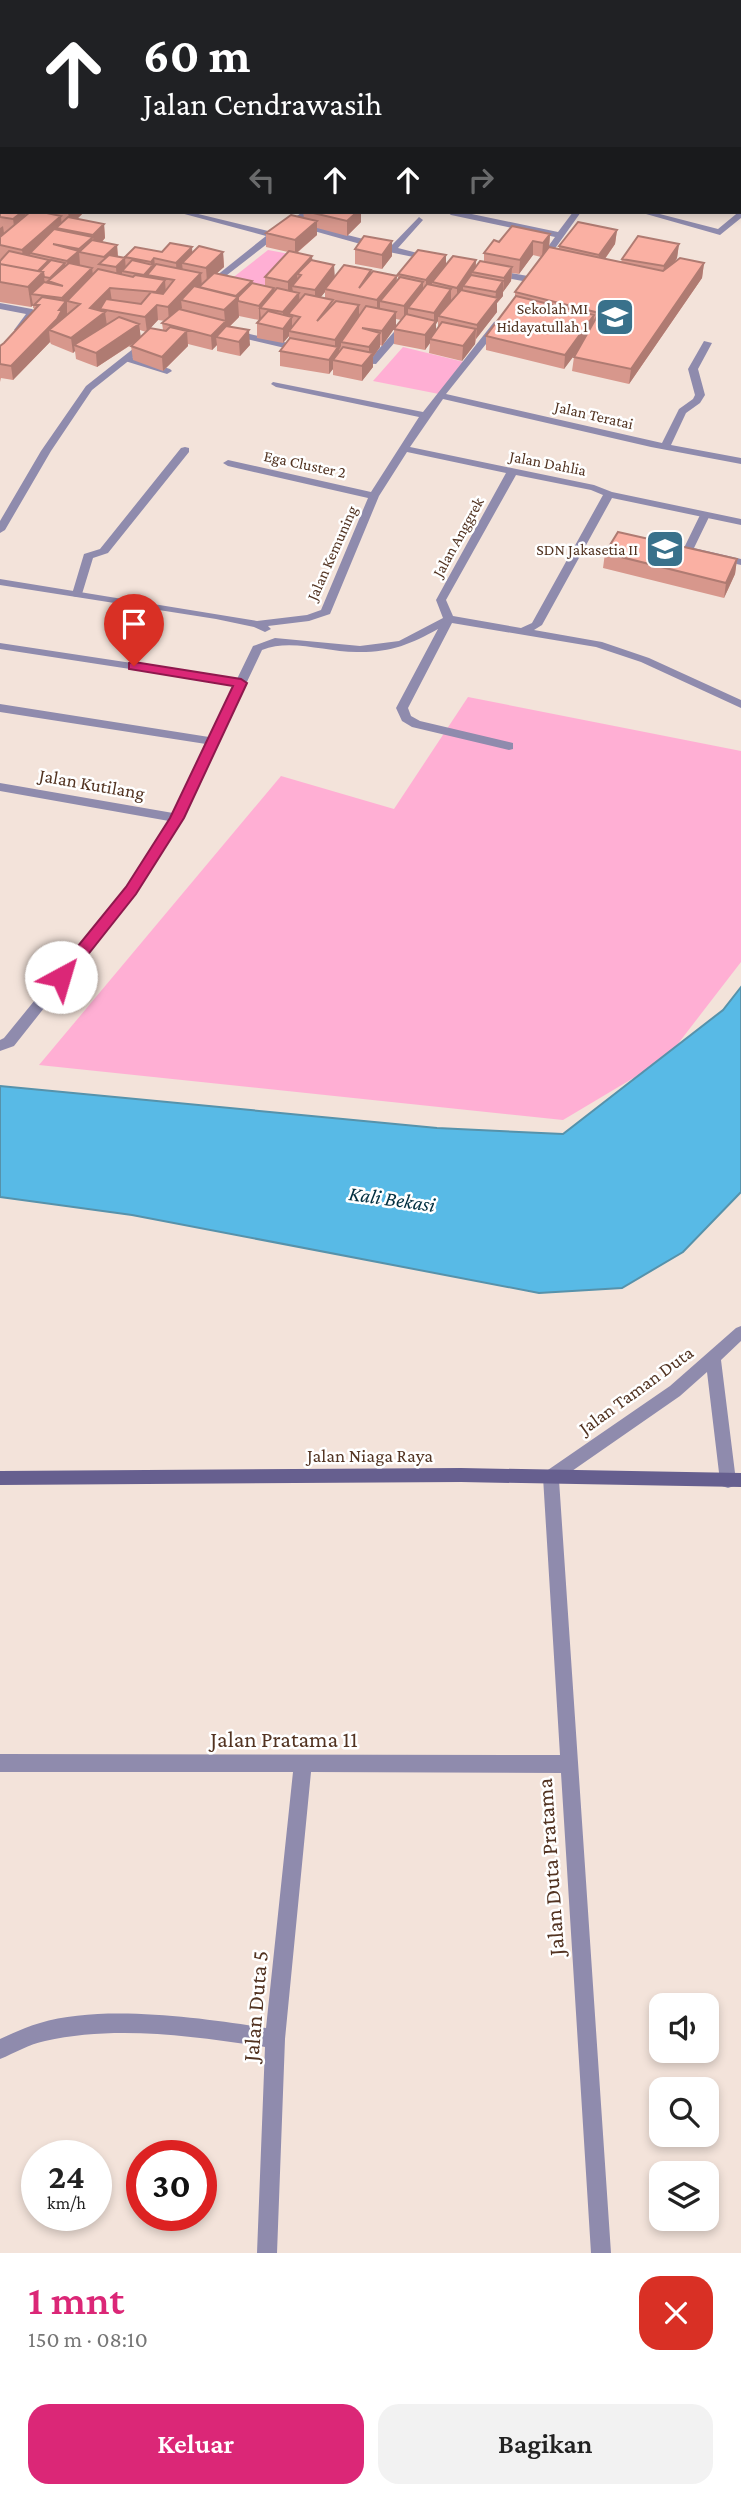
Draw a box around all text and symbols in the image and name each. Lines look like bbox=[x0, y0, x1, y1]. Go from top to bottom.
icon: ahead bbox=[28, 28, 119, 119]
text: 60 m bbox=[143, 28, 250, 83]
text: Jalan Cendrawasih bbox=[143, 86, 382, 122]
icon: left bbox=[243, 161, 281, 199]
icon: ahead bbox=[316, 161, 354, 199]
icon: ahead bbox=[389, 161, 427, 199]
icon: right bbox=[462, 161, 500, 199]
school or university icon: Sekolah MI Hidayatullah 1 bbox=[594, 296, 636, 338]
place label: Sekolah MI Hidayatullah 1 bbox=[496, 300, 588, 336]
street label: Jalan Teratai bbox=[551, 397, 635, 433]
street label: Ega Cluster 2 bbox=[262, 447, 348, 482]
street label: Jalan Dahlia bbox=[506, 447, 588, 480]
street label: Jalan Anggrek bbox=[428, 494, 488, 582]
street label: Jalan Kemuning bbox=[303, 503, 361, 605]
school or university icon: SDN Jakasetia II bbox=[644, 528, 686, 570]
place label: SDN Jakasetia II bbox=[536, 541, 638, 559]
pin bbox=[104, 594, 164, 666]
icon: arrive bbox=[115, 605, 153, 643]
street label: Jalan Kutilang bbox=[35, 764, 147, 804]
position arrow bbox=[24, 940, 98, 1014]
water label: Kali Bekasi bbox=[347, 1181, 437, 1217]
street label: Jalan Taman Duta bbox=[573, 1341, 697, 1440]
street label: Jalan Niaga Raya bbox=[305, 1445, 433, 1466]
street label: Jalan Pratama 11 bbox=[208, 1726, 358, 1752]
street label: Jalan Duta Pratama bbox=[531, 1777, 569, 1959]
street label: Jalan Duta 5 bbox=[237, 1949, 273, 2065]
map controls bbox=[649, 1993, 719, 2231]
button: sound bbox=[649, 1993, 719, 2063]
button: search bbox=[649, 2077, 719, 2147]
speed limit sign: 30 bbox=[126, 2140, 217, 2231]
text: 24 bbox=[48, 2157, 85, 2196]
button: layers bbox=[649, 2161, 719, 2231]
text: km/h bbox=[47, 2193, 86, 2213]
text: 1 mnt bbox=[28, 2276, 124, 2323]
button: close bbox=[639, 2276, 713, 2350]
text: 150 m · 08:10 bbox=[28, 2326, 148, 2352]
button: Keluar bbox=[28, 2404, 364, 2484]
button: Bagikan bbox=[378, 2404, 713, 2484]

